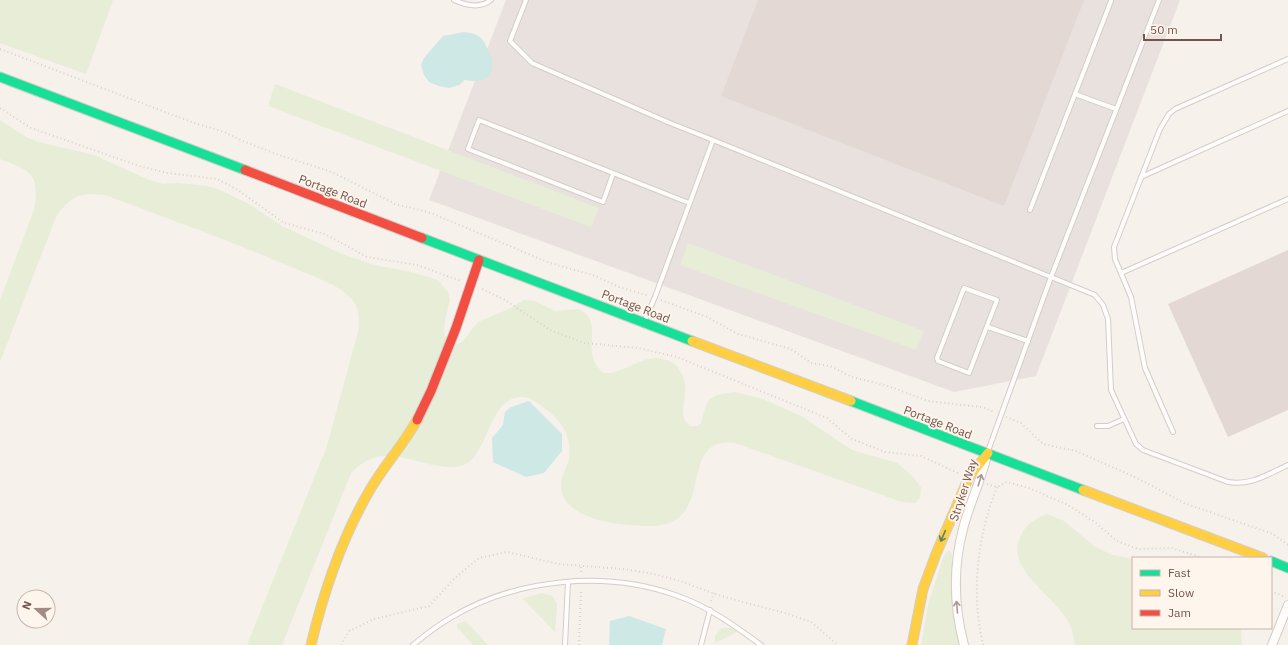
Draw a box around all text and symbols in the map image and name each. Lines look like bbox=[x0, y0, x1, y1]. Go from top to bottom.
scale bar bbox=[1144, 16, 1221, 42]
text: 50 m bbox=[1150, 22, 1178, 37]
street label: Portage Road bbox=[297, 171, 369, 211]
street label: Portage Road bbox=[600, 286, 672, 326]
street label: Portage Road bbox=[902, 402, 974, 442]
street label: Stryker Way bbox=[946, 457, 980, 523]
one-way arrow bbox=[977, 474, 984, 487]
one-way arrow bbox=[939, 530, 947, 542]
legend bbox=[1132, 557, 1272, 629]
text: Fast bbox=[1168, 565, 1191, 580]
text: Slow bbox=[1168, 585, 1194, 600]
north arrow bbox=[16, 589, 56, 629]
text: N bbox=[19, 599, 35, 612]
one-way arrow bbox=[954, 601, 961, 614]
text: Jam bbox=[1168, 605, 1191, 620]

